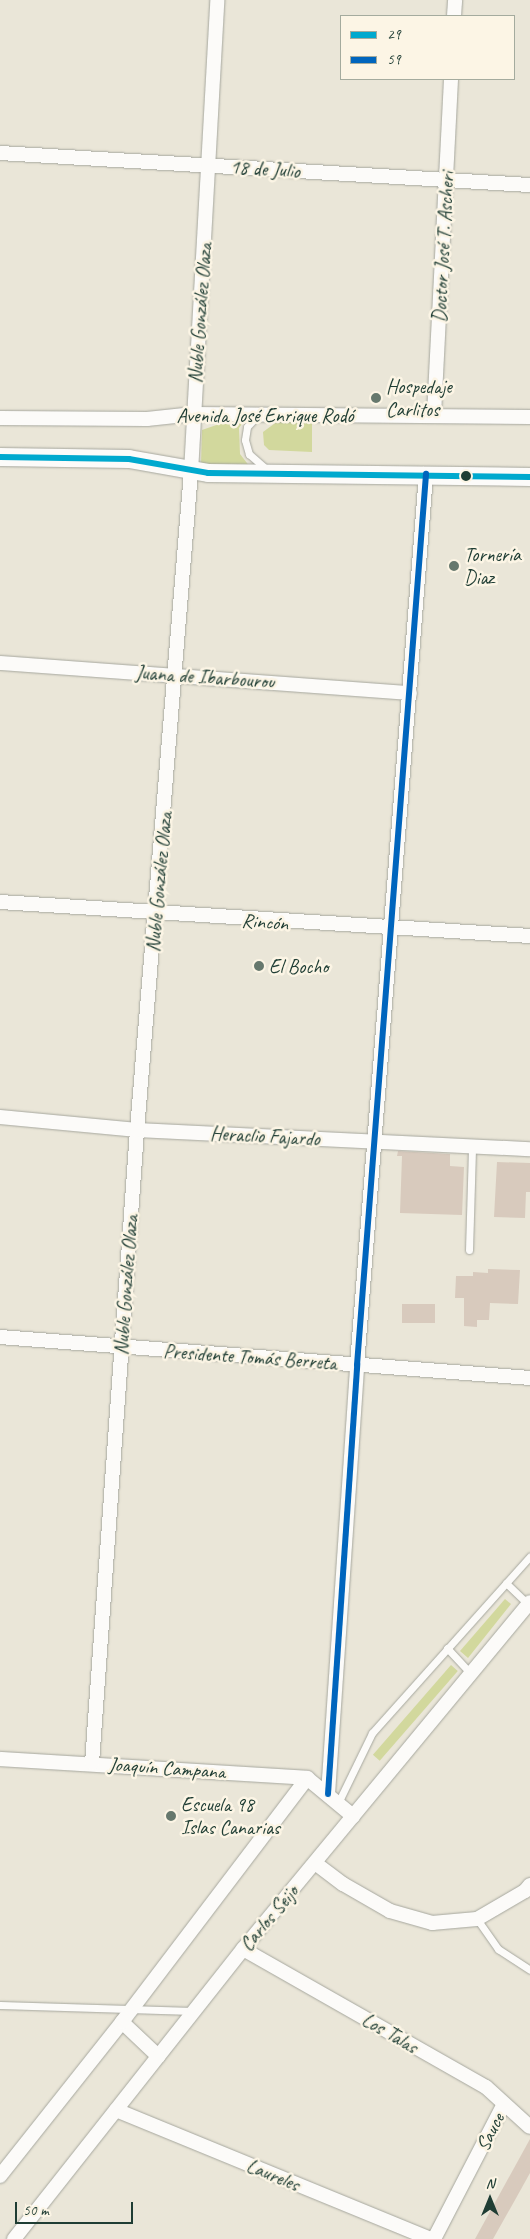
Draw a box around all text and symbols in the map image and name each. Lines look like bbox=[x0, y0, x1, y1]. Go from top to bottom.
legend bbox=[340, 15, 515, 80]
text: 29 bbox=[387, 25, 401, 44]
text: 59 bbox=[387, 50, 401, 69]
street label: 18 de Julio bbox=[229, 155, 301, 183]
street label: Doctor José T. Ascheri bbox=[427, 171, 459, 323]
street label: Nuble González Olaza bbox=[183, 242, 217, 384]
place label: Hospedaje Carlitos bbox=[386, 374, 452, 421]
marker: Hospedaje Carlitos bbox=[370, 392, 382, 404]
street label: Avenida José Enrique Rodó bbox=[176, 403, 354, 427]
unlabelled marker bbox=[461, 471, 471, 481]
place label: Tornería Diaz bbox=[464, 542, 521, 589]
marker: Tornería Diaz bbox=[448, 560, 460, 572]
street label: Juana de Ibarbourou bbox=[134, 660, 276, 694]
street label: Nuble González Olaza bbox=[141, 811, 177, 953]
street label: Rincón bbox=[241, 908, 289, 936]
place label: El Bocho bbox=[269, 954, 328, 978]
marker: El Bocho bbox=[253, 960, 265, 972]
street label: Heraclio Fajardo bbox=[209, 1121, 321, 1151]
street label: Nuble González Olaza bbox=[109, 1214, 143, 1356]
street label: Presidente Tomás Berreta bbox=[163, 1339, 337, 1375]
street label: Joaquín Campana bbox=[108, 1752, 226, 1784]
place label: Escuela 98 Islas Canarias bbox=[181, 1792, 281, 1839]
marker: Escuela 98 Islas Canarias bbox=[165, 1810, 177, 1822]
street label: Carlos Seijo bbox=[235, 1880, 303, 1956]
street label: Los Talas bbox=[357, 2007, 423, 2059]
street label: Sauce bbox=[470, 2109, 510, 2155]
street label: Laureles bbox=[243, 2154, 303, 2196]
north arrow bbox=[465, 2174, 515, 2224]
text: N bbox=[486, 2175, 494, 2192]
scale bar bbox=[18, 2192, 135, 2224]
text: 50 m bbox=[23, 2201, 49, 2220]

